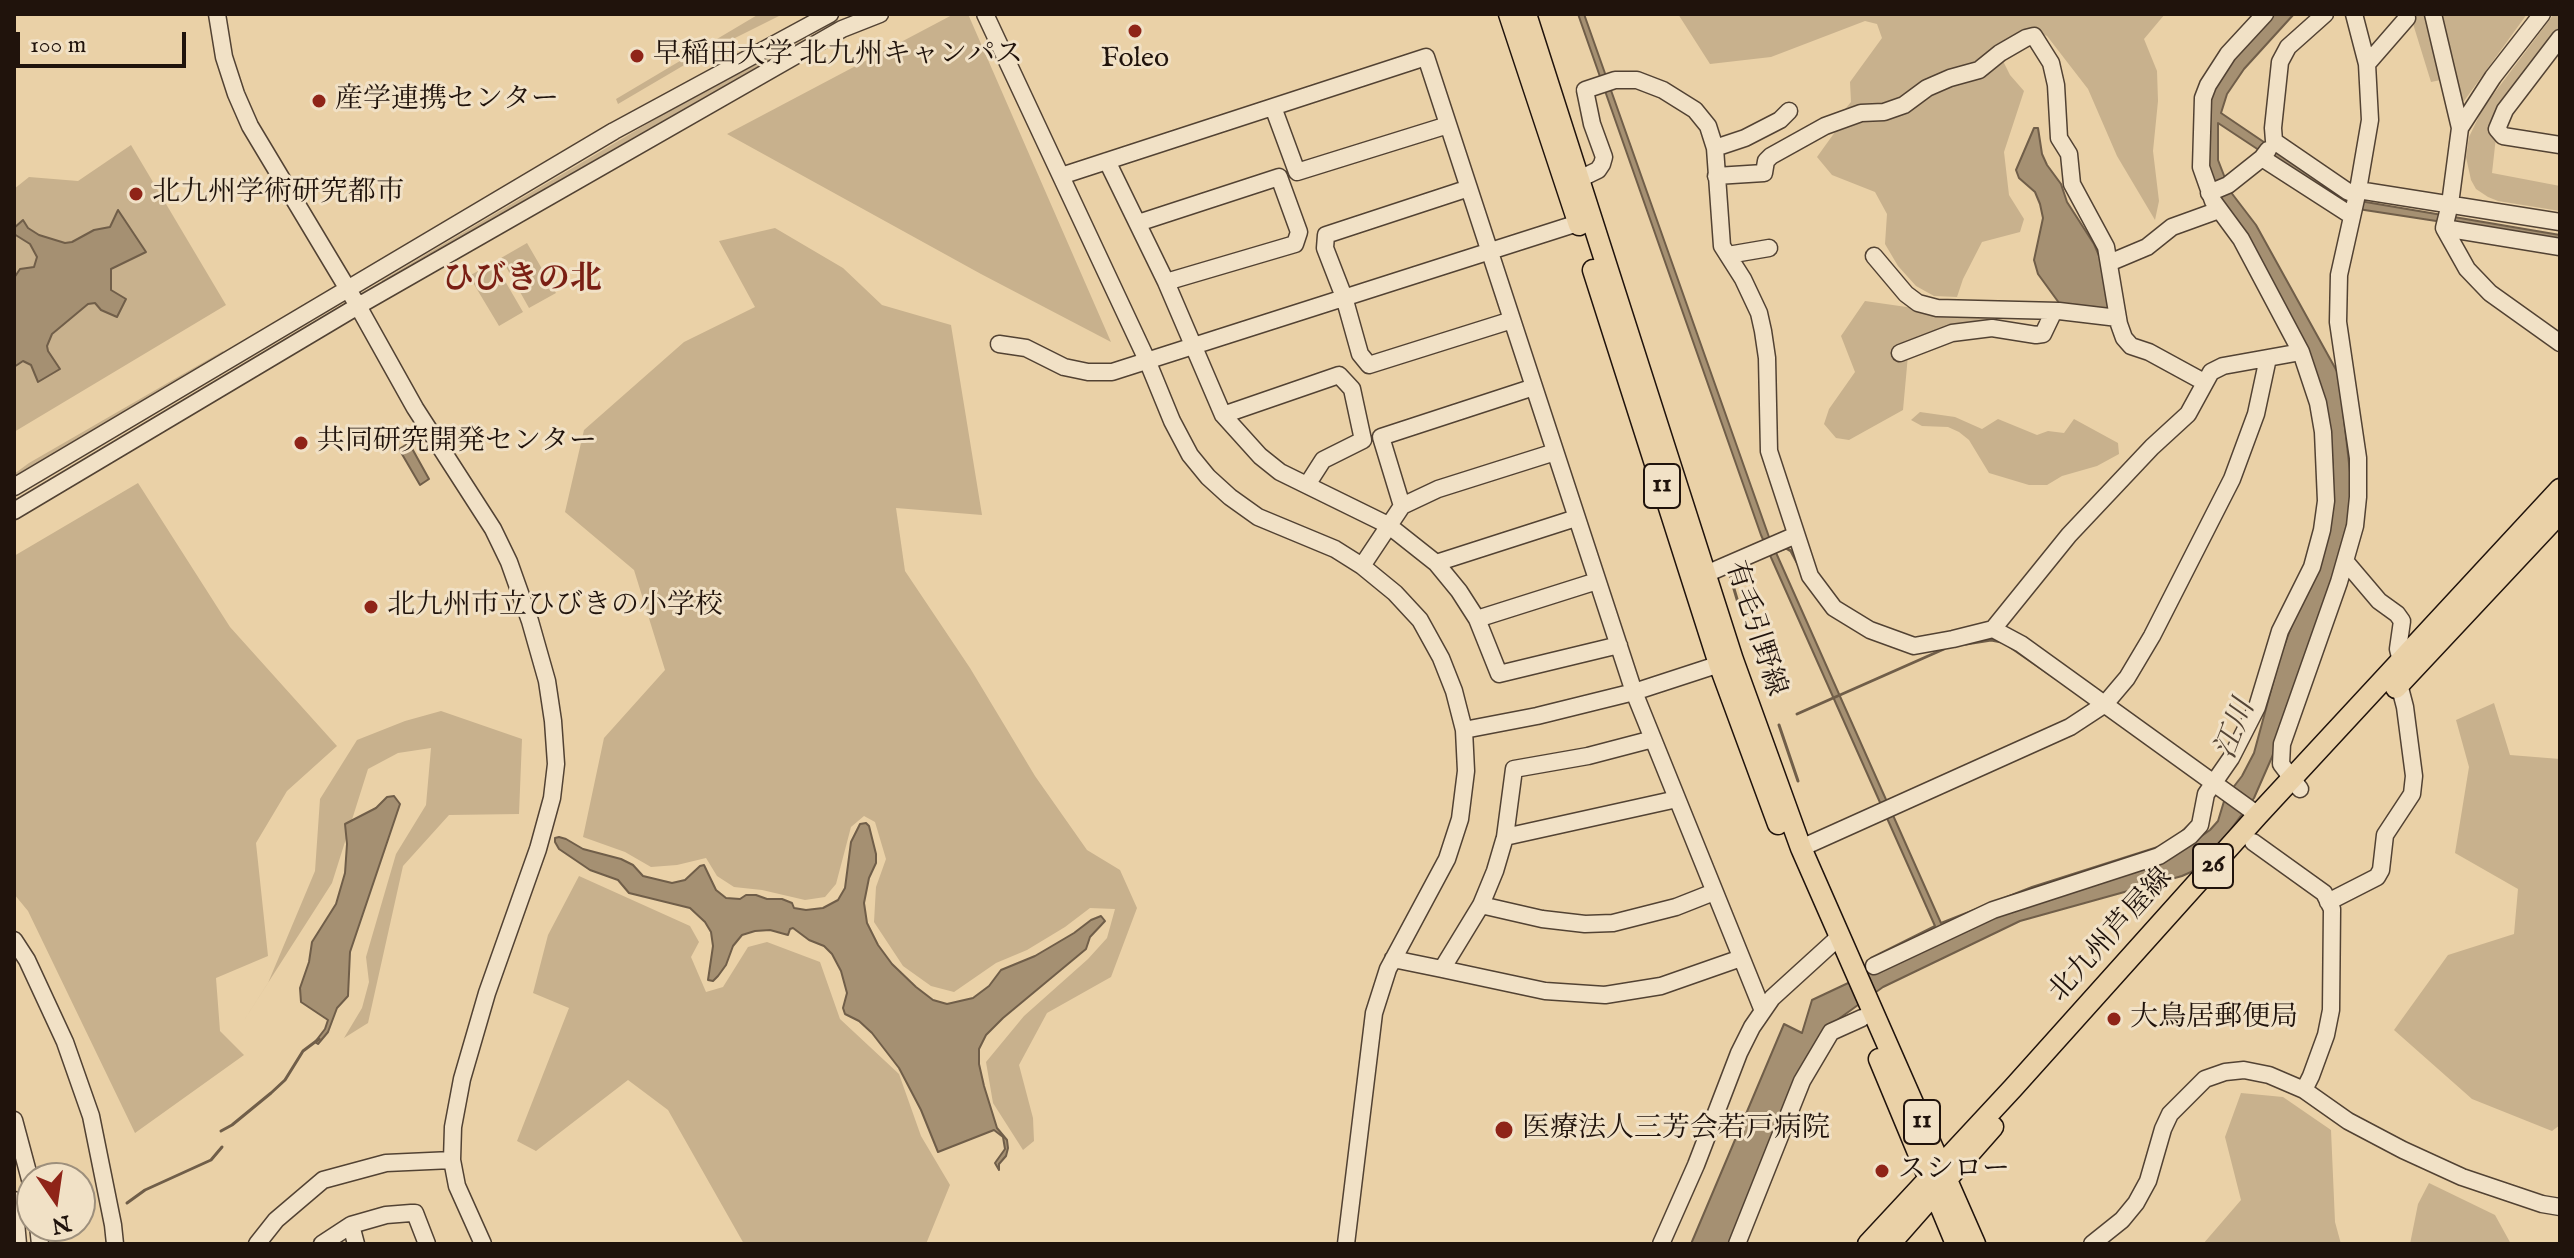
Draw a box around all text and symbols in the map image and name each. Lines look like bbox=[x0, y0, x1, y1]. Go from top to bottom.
scale bar bbox=[20, 16, 190, 66]
marker: Foleo bbox=[1126, 22, 1144, 40]
text: 100 m bbox=[30, 30, 86, 61]
place label: 早稲田大学 北九州キャンパス bbox=[653, 39, 1023, 73]
place label: Foleo bbox=[1101, 43, 1169, 77]
marker: 早稲田大学 北九州キャンパス bbox=[628, 47, 646, 65]
place label: 産学連携センター bbox=[335, 84, 559, 118]
marker: 産学連携センター bbox=[310, 92, 328, 110]
place label: 北九州学術研究都市 bbox=[152, 177, 404, 211]
marker: 北九州学術研究都市 bbox=[127, 185, 145, 203]
district label: ひびきの北 bbox=[442, 262, 602, 300]
place label: 共同研究開発センター bbox=[317, 426, 597, 460]
marker: 共同研究開発センター bbox=[292, 434, 310, 452]
road number: 11 bbox=[1644, 464, 1680, 508]
street label: 有毛引野線 bbox=[1716, 557, 1792, 701]
place label: 北九州市立ひびきの小学校 bbox=[387, 590, 723, 624]
marker: 北九州市立ひびきの小学校 bbox=[362, 598, 380, 616]
water label: 江川 bbox=[2209, 696, 2265, 764]
road number: 26 bbox=[2193, 844, 2233, 888]
street label: 北九州芦屋線 bbox=[2043, 862, 2181, 1010]
place label: 大鳥居郵便局 bbox=[2130, 1002, 2298, 1036]
marker: 大鳥居郵便局 bbox=[2105, 1010, 2123, 1028]
road number: 11 bbox=[1904, 1100, 1940, 1144]
place label: 医療法人三芳会若戸病院 bbox=[1522, 1113, 1830, 1147]
marker: 医療法人三芳会若戸病院 bbox=[1493, 1119, 1515, 1141]
place label: スシロー bbox=[1898, 1154, 2010, 1188]
north arrow bbox=[16, 1162, 96, 1242]
marker: スシロー bbox=[1873, 1162, 1891, 1180]
text: N bbox=[49, 1208, 73, 1239]

